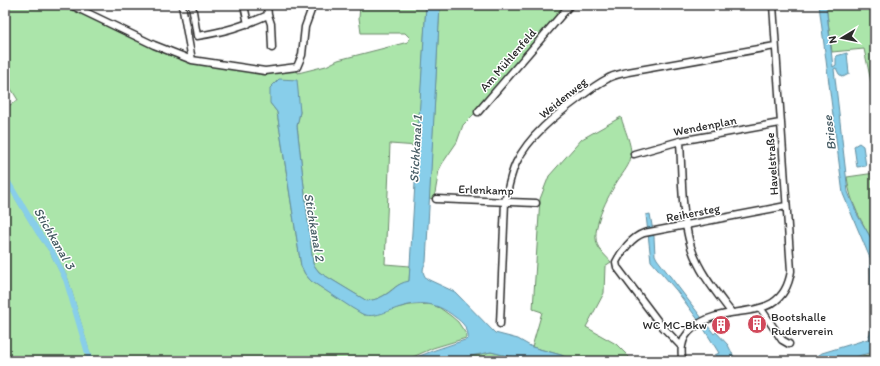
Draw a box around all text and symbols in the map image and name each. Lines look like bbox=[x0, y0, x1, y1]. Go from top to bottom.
north arrow bbox=[822, 18, 862, 58]
street label: Am Mühlenfeld bbox=[477, 25, 539, 94]
text: N bbox=[826, 35, 840, 44]
street label: Weidenweg bbox=[536, 74, 590, 122]
street label: Wendenplan bbox=[672, 113, 738, 139]
water label: Stichkanal 1 bbox=[406, 114, 425, 183]
water label: Briese bbox=[820, 114, 839, 151]
street label: Havelstraße bbox=[763, 132, 781, 196]
street label: Erlenkamp bbox=[458, 182, 514, 198]
water label: Stichkanal 2 bbox=[301, 192, 328, 263]
street label: Reihersteg bbox=[665, 201, 722, 225]
water label: Stichkanal 3 bbox=[31, 205, 79, 273]
place label: Bootshalle Ruderverein bbox=[771, 310, 834, 338]
building icon: Bootshalle Ruderverein bbox=[746, 313, 768, 335]
building icon: WC MC-Bkw bbox=[710, 314, 732, 336]
place label: WC MC-Bkw bbox=[642, 318, 707, 332]

